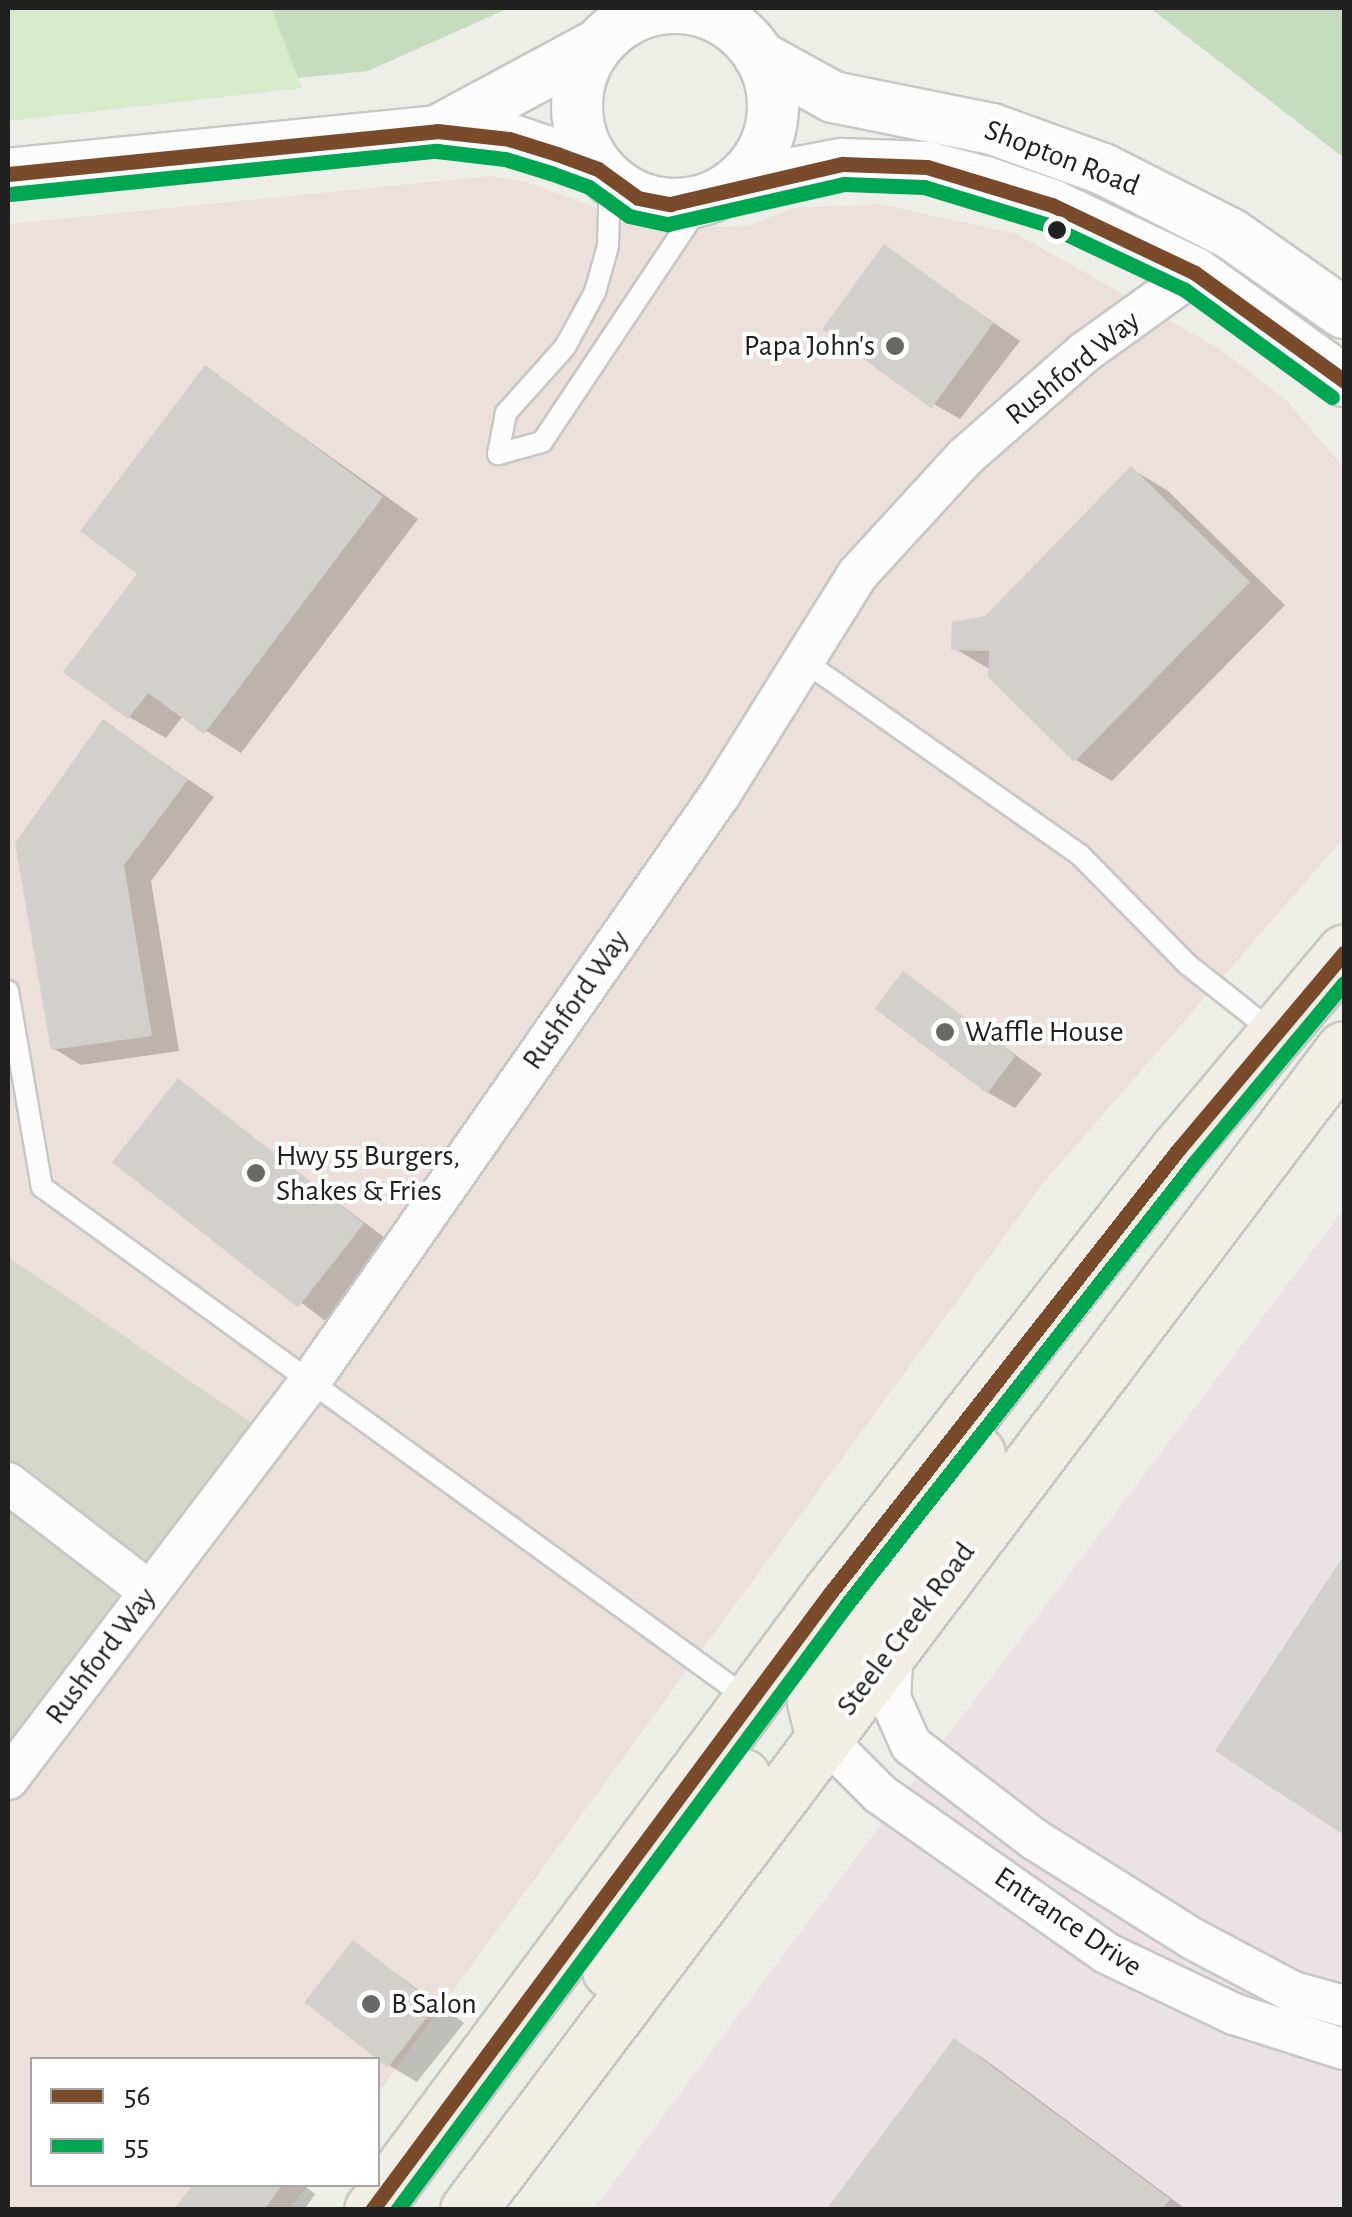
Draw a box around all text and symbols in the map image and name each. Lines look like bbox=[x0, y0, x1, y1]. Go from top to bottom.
street label: Shopton Road bbox=[979, 112, 1145, 204]
unlabelled marker bbox=[1047, 220, 1067, 240]
street label: Rushford Way bbox=[999, 303, 1147, 433]
place label: Papa John's bbox=[744, 328, 875, 364]
marker: Papa John's bbox=[884, 335, 906, 357]
street label: Rushford Way bbox=[515, 923, 637, 1077]
place label: Waffle House bbox=[965, 1014, 1124, 1050]
marker: Waffle House bbox=[934, 1021, 956, 1043]
place label: Hwy 55 Burgers, Shakes & Fries bbox=[276, 1138, 460, 1208]
marker: Hwy 55 Burgers, Shakes & Fries bbox=[245, 1162, 267, 1184]
street label: Steele Creek Road bbox=[829, 1535, 983, 1723]
street label: Rushford Way bbox=[38, 1580, 164, 1732]
street label: Entrance Drive bbox=[987, 1859, 1149, 1985]
place label: B Salon bbox=[391, 1986, 477, 2022]
marker: B Salon bbox=[360, 1993, 382, 2015]
legend bbox=[30, 2057, 380, 2187]
text: 56 bbox=[124, 2081, 151, 2111]
text: 55 bbox=[124, 2131, 149, 2161]

